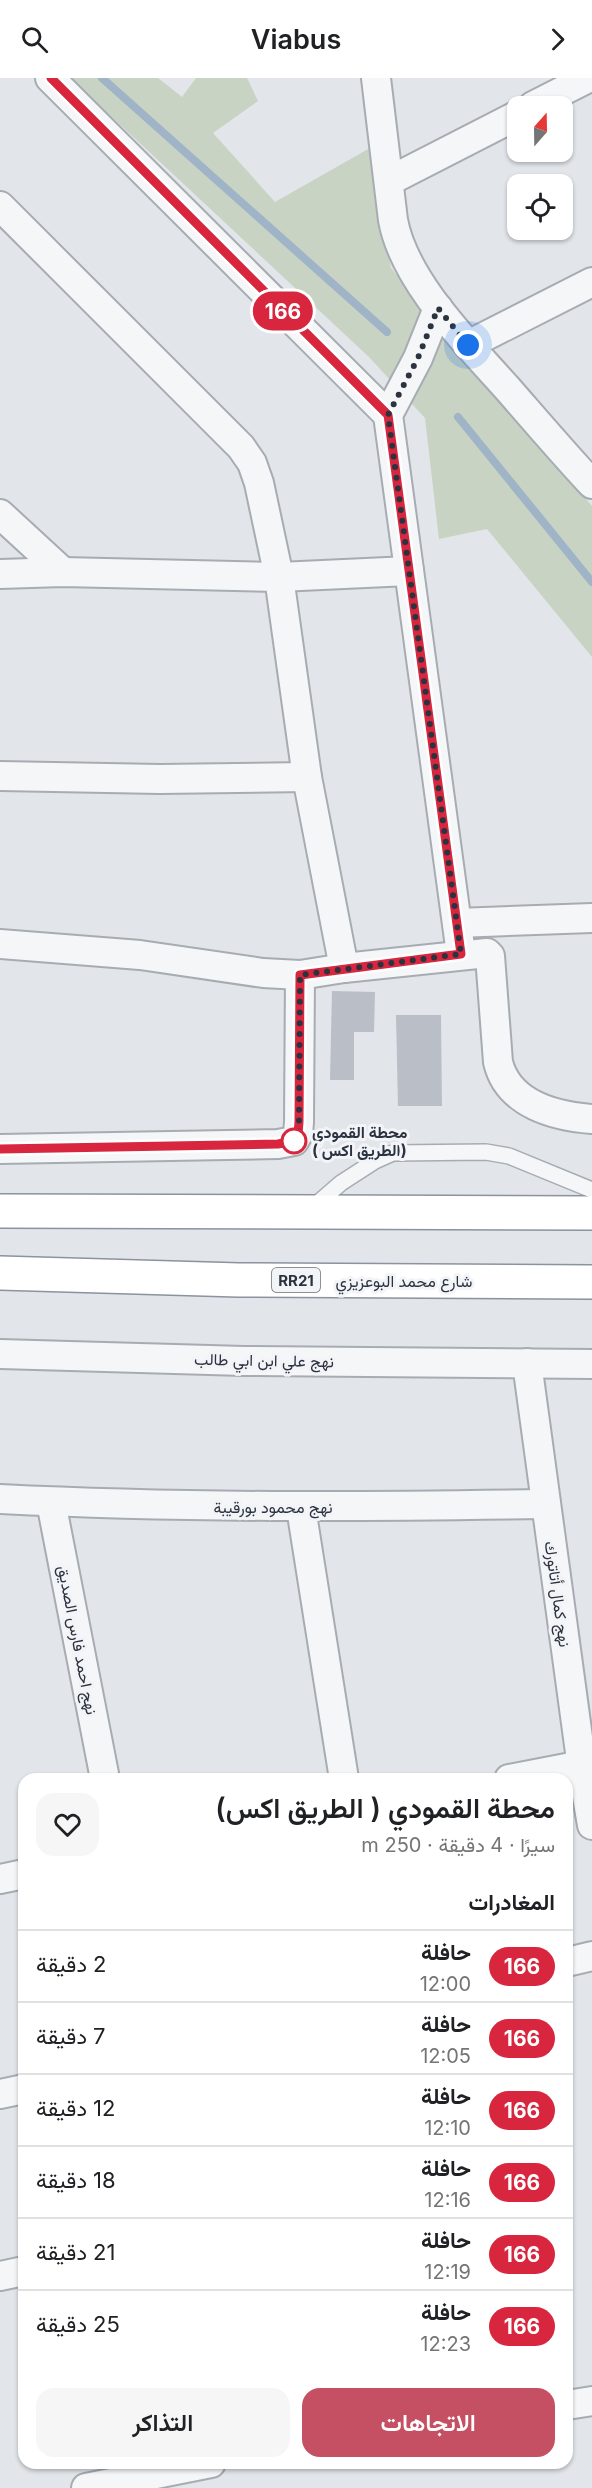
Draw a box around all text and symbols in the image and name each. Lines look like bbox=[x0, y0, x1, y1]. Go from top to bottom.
icon: search bbox=[18, 23, 51, 56]
text: Viabus bbox=[251, 23, 341, 56]
icon: forward bbox=[541, 23, 574, 56]
north arrow bbox=[507, 96, 573, 162]
map controls bbox=[507, 96, 573, 240]
button: locate bbox=[507, 174, 573, 240]
line badge: 166 bbox=[248, 292, 318, 330]
text: 166 bbox=[265, 299, 301, 324]
your location bbox=[453, 330, 483, 360]
place label: محطة القمودي ( الطريق اكس) bbox=[312, 1122, 408, 1161]
marker: محطة القمودي ( الطريق اكس) bbox=[281, 1128, 307, 1154]
road number: RR21 bbox=[272, 1268, 320, 1292]
street label: شارع محمد البوعزيزي bbox=[336, 1271, 472, 1295]
street label: نهج علي ابن ابي طالب bbox=[194, 1349, 334, 1375]
street label: نهج محمود بورقيبة bbox=[213, 1497, 333, 1519]
street label: نهج كمال أتاتورك bbox=[539, 1540, 575, 1649]
street label: نهج احمد فارس الصديق bbox=[52, 1564, 102, 1717]
text: محطة القمودي ( الطريق اكس) bbox=[215, 1791, 555, 1825]
button: heart bbox=[36, 1793, 99, 1856]
text: سيرًا · 4 دقيقة · 250 m bbox=[361, 1833, 555, 1857]
text: المغادرات bbox=[469, 1889, 555, 1915]
text: حافلة bbox=[421, 1939, 471, 1965]
text: 2 دقيقة bbox=[36, 1951, 107, 1977]
text: 166 bbox=[504, 1954, 540, 1979]
text: 12:00 bbox=[420, 1972, 471, 1996]
text: حافلة bbox=[421, 2011, 471, 2037]
text: 7 دقيقة bbox=[36, 2023, 106, 2049]
text: 166 bbox=[504, 2026, 540, 2051]
text: 12:05 bbox=[420, 2044, 471, 2068]
text: حافلة bbox=[421, 2083, 471, 2109]
text: 12 دقيقة bbox=[36, 2095, 115, 2121]
text: 166 bbox=[504, 2098, 540, 2123]
text: 12:10 bbox=[424, 2116, 471, 2140]
text: حافلة bbox=[421, 2155, 471, 2181]
text: 18 دقيقة bbox=[36, 2167, 116, 2193]
text: 166 bbox=[504, 2170, 540, 2195]
text: 12:16 bbox=[424, 2188, 471, 2212]
text: حافلة bbox=[421, 2227, 471, 2253]
text: 21 دقيقة bbox=[36, 2239, 115, 2265]
text: 166 bbox=[504, 2242, 540, 2267]
text: 12:19 bbox=[424, 2260, 471, 2284]
text: حافلة bbox=[421, 2299, 471, 2325]
text: 25 دقيقة bbox=[36, 2311, 120, 2337]
text: 166 bbox=[504, 2314, 540, 2339]
text: 12:23 bbox=[420, 2332, 471, 2356]
button: التذاكر bbox=[36, 2388, 290, 2457]
button: الاتجاهات bbox=[302, 2388, 555, 2457]

